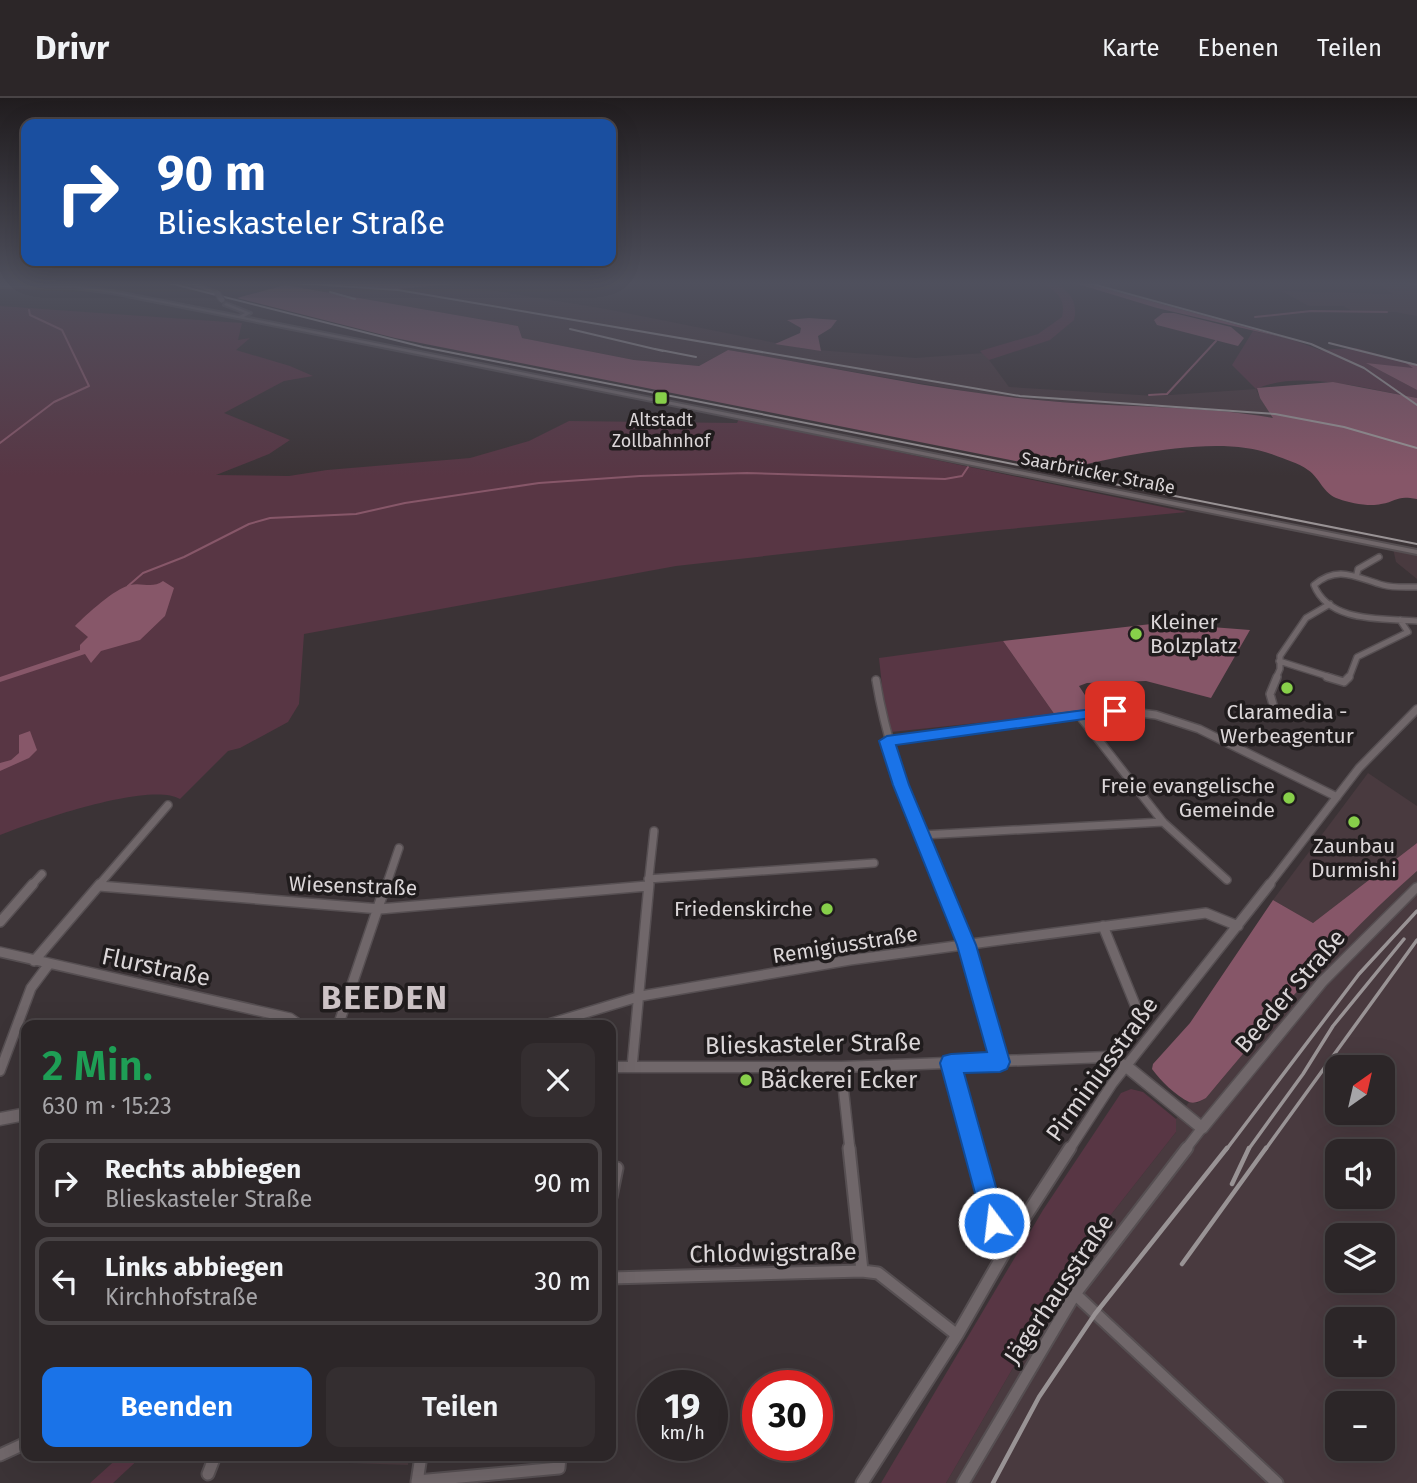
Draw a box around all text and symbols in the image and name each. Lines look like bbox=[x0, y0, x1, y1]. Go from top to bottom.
text: Drivr bbox=[35, 28, 109, 68]
text: Karte bbox=[1102, 34, 1160, 62]
text: Ebenen bbox=[1198, 34, 1279, 62]
text: Teilen bbox=[1317, 34, 1382, 62]
text: 90 m bbox=[157, 144, 266, 203]
icon: right bbox=[42, 147, 133, 238]
text: Blieskasteler Straße bbox=[157, 204, 445, 242]
marker: Altstadt Zollbahnhof bbox=[653, 390, 669, 406]
place label: Altstadt Zollbahnhof bbox=[612, 409, 712, 452]
street label: Saarbrücker Straße bbox=[1019, 447, 1177, 499]
place label: Kleiner Bolzplatz bbox=[1150, 609, 1237, 659]
marker: Kleiner Bolzplatz bbox=[1128, 626, 1144, 642]
marker: Claramedia - Werbeagentur bbox=[1279, 680, 1295, 696]
pin bbox=[1085, 681, 1145, 741]
icon: arrive bbox=[1096, 692, 1134, 730]
place label: Claramedia - Werbeagentur bbox=[1220, 699, 1354, 749]
place label: Freie evangelische Gemeinde bbox=[1101, 773, 1275, 823]
marker: Freie evangelische Gemeinde bbox=[1281, 790, 1297, 806]
marker: Zaunbau Durmishi bbox=[1346, 814, 1362, 830]
place label: Zaunbau Durmishi bbox=[1311, 833, 1397, 883]
street label: Wiesenstraße bbox=[288, 871, 418, 901]
place label: Friedenskirche bbox=[674, 896, 813, 922]
marker: Friedenskirche bbox=[819, 901, 835, 917]
street label: Remigiusstraße bbox=[771, 921, 919, 969]
street label: Beeder Straße bbox=[1229, 924, 1351, 1058]
street label: Flurstraße bbox=[99, 942, 213, 992]
district label: BEEDEN bbox=[321, 978, 449, 1018]
street label: Pirminiusstraße bbox=[1040, 991, 1164, 1147]
street label: Blieskasteler Straße bbox=[705, 1028, 921, 1060]
text: 2 Min. bbox=[42, 1041, 153, 1091]
button: close bbox=[521, 1043, 595, 1117]
north arrow bbox=[1325, 1055, 1395, 1125]
map controls bbox=[1325, 1055, 1395, 1461]
place label: Bäckerei Ecker bbox=[760, 1066, 918, 1094]
marker: Bäckerei Ecker bbox=[738, 1072, 754, 1088]
text: 630 m · 15:23 bbox=[42, 1092, 172, 1120]
button: sound bbox=[1325, 1139, 1395, 1209]
text: Rechts abbiegen bbox=[105, 1154, 301, 1185]
icon: right bbox=[46, 1164, 84, 1202]
text: 90 m bbox=[534, 1168, 591, 1199]
text: Blieskasteler Straße bbox=[105, 1185, 312, 1213]
position arrow bbox=[957, 1186, 1031, 1260]
street label: Jägerhausstraße bbox=[998, 1209, 1120, 1369]
button: layers bbox=[1325, 1223, 1395, 1293]
street label: Chlodwigstraße bbox=[689, 1238, 857, 1268]
text: Links abbiegen bbox=[105, 1252, 284, 1283]
icon: left bbox=[46, 1262, 84, 1300]
text: 30 m bbox=[534, 1266, 591, 1297]
text: Kirchhofstraße bbox=[105, 1283, 258, 1311]
button: + bbox=[1325, 1307, 1395, 1377]
button: Beenden bbox=[42, 1367, 312, 1447]
button: Teilen bbox=[326, 1367, 595, 1447]
speed limit sign: 30 bbox=[742, 1370, 833, 1461]
text: 19 bbox=[665, 1385, 700, 1427]
button: − bbox=[1325, 1391, 1395, 1461]
text: km/h bbox=[660, 1422, 705, 1444]

